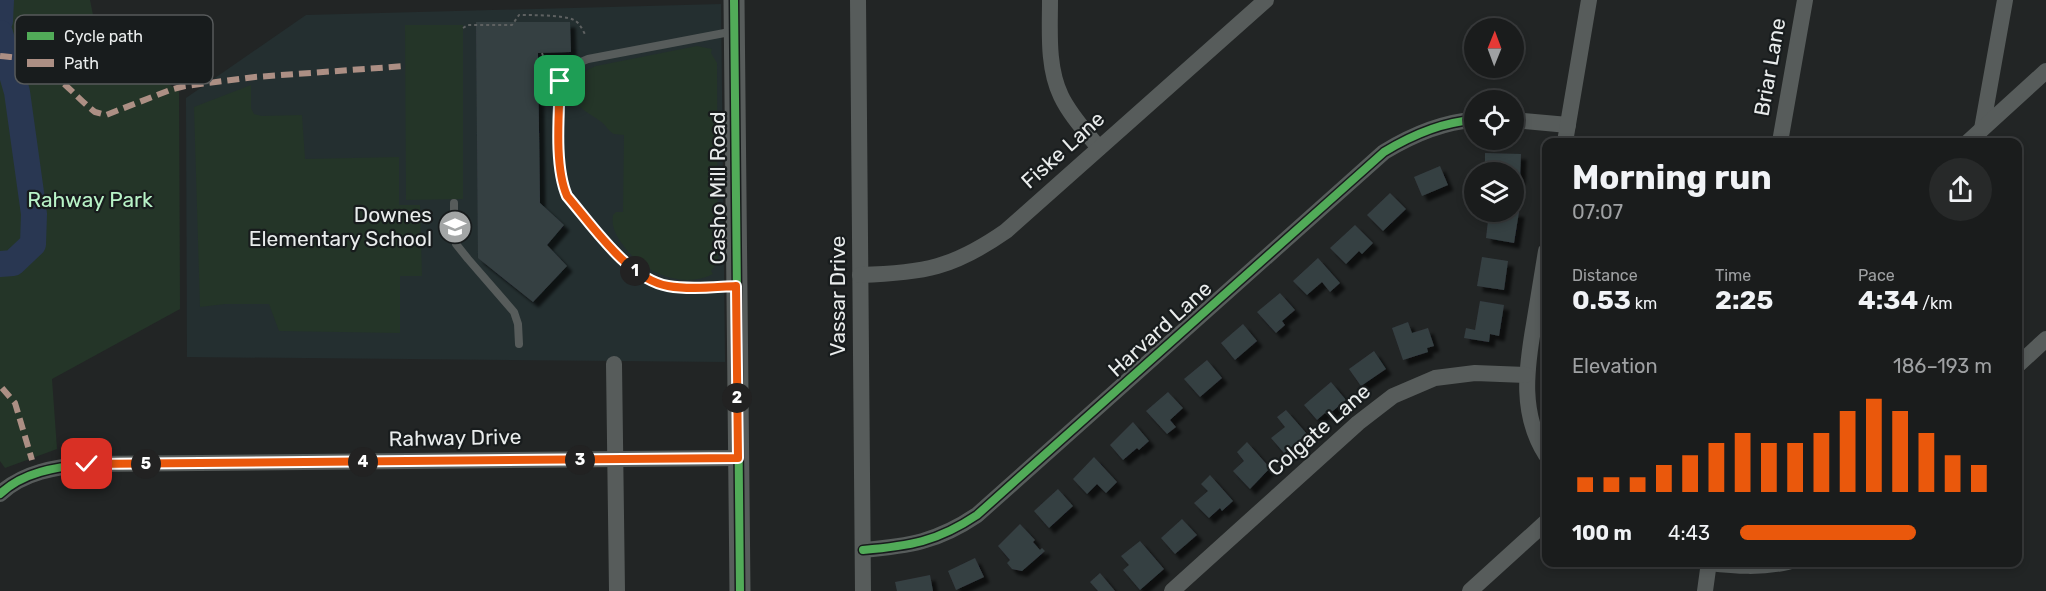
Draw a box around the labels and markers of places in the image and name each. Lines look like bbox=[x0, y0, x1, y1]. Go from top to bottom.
pin bbox=[534, 55, 585, 106]
place label: Downes Elementary School bbox=[249, 202, 432, 251]
school or university icon: Downes Elementary School bbox=[437, 209, 473, 245]
pin: 1 bbox=[620, 256, 650, 286]
pin: 2 bbox=[722, 383, 752, 413]
pin bbox=[61, 438, 112, 489]
pin: 3 bbox=[565, 445, 595, 475]
pin: 4 bbox=[348, 447, 378, 477]
pin: 5 bbox=[131, 449, 161, 479]

